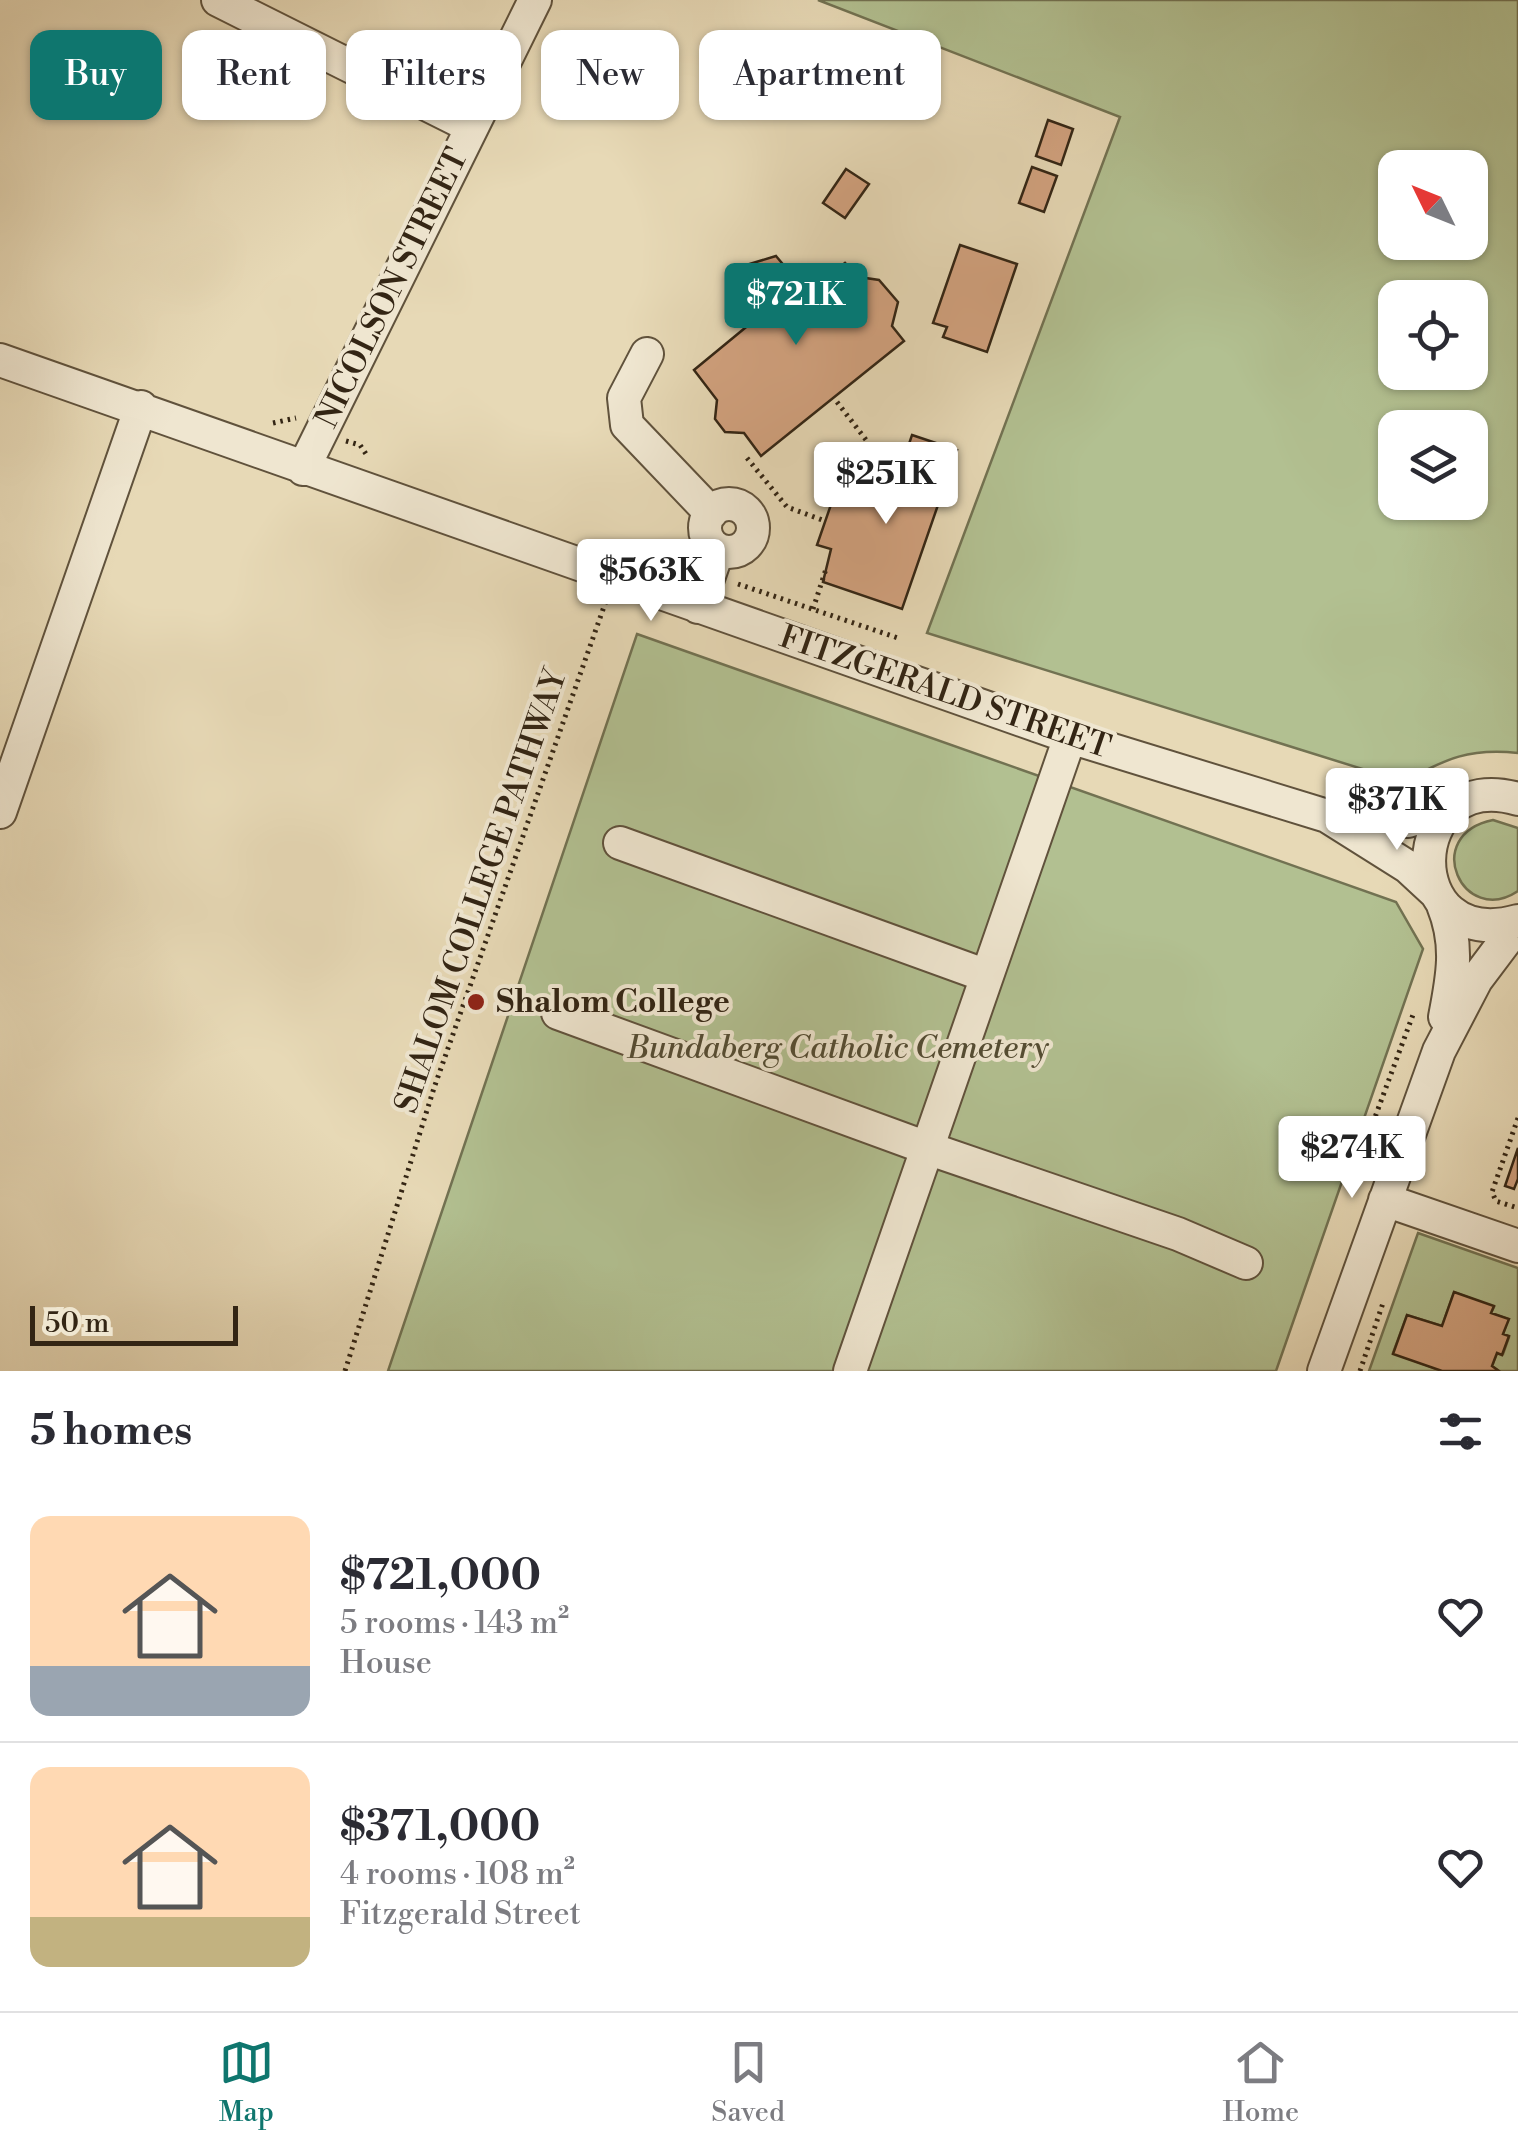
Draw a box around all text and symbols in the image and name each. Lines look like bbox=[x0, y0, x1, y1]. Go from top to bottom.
chip: Buy bbox=[30, 30, 162, 120]
chip: Rent bbox=[182, 30, 326, 120]
chip: Filters bbox=[346, 30, 521, 120]
chip: New bbox=[541, 30, 679, 120]
chip: Apartment bbox=[699, 30, 941, 120]
street label: NICOLSON STREET bbox=[307, 142, 477, 434]
north arrow bbox=[1378, 150, 1488, 260]
map controls bbox=[1378, 150, 1488, 520]
pin: $721K bbox=[726, 263, 866, 348]
text: $721K bbox=[746, 275, 846, 315]
button: locate bbox=[1378, 280, 1488, 390]
button: layers bbox=[1378, 410, 1488, 520]
pin: $251K bbox=[816, 442, 956, 527]
text: $251K bbox=[836, 454, 936, 494]
pin: $563K bbox=[581, 539, 721, 624]
text: $563K bbox=[599, 551, 703, 591]
street label: FITZGERALD STREET bbox=[774, 617, 1116, 767]
street label: SHALOM COLLEGE PATHWAY bbox=[386, 662, 577, 1118]
pin: $371K bbox=[1327, 768, 1467, 853]
text: $371K bbox=[1348, 780, 1446, 820]
place label: Shalom College bbox=[496, 982, 730, 1022]
marker: Shalom College bbox=[465, 991, 487, 1013]
park label: Bundaberg Catholic Cemetery bbox=[626, 1028, 1050, 1068]
pin: $274K bbox=[1282, 1116, 1422, 1201]
text: $274K bbox=[1301, 1128, 1403, 1168]
scale bar bbox=[30, 1301, 238, 1346]
text: 50 m bbox=[45, 1306, 109, 1341]
icon: filters bbox=[1433, 1404, 1488, 1459]
text: 5 homes bbox=[30, 1405, 192, 1458]
text: $721,000 bbox=[340, 1550, 541, 1603]
icon: home bbox=[110, 1556, 230, 1676]
icon: heart bbox=[1433, 1589, 1488, 1644]
text: 5 rooms · 143 m² bbox=[340, 1603, 569, 1643]
text: House bbox=[340, 1643, 432, 1683]
text: $371,000 bbox=[340, 1801, 540, 1854]
icon: home bbox=[110, 1807, 230, 1927]
icon: heart bbox=[1433, 1840, 1488, 1895]
text: 4 rooms · 108 m² bbox=[340, 1854, 575, 1894]
text: Fitzgerald Street bbox=[340, 1894, 581, 1934]
tab: Map bbox=[219, 2035, 274, 2130]
tab: Saved bbox=[711, 2035, 785, 2130]
tab: Home bbox=[1222, 2035, 1299, 2130]

